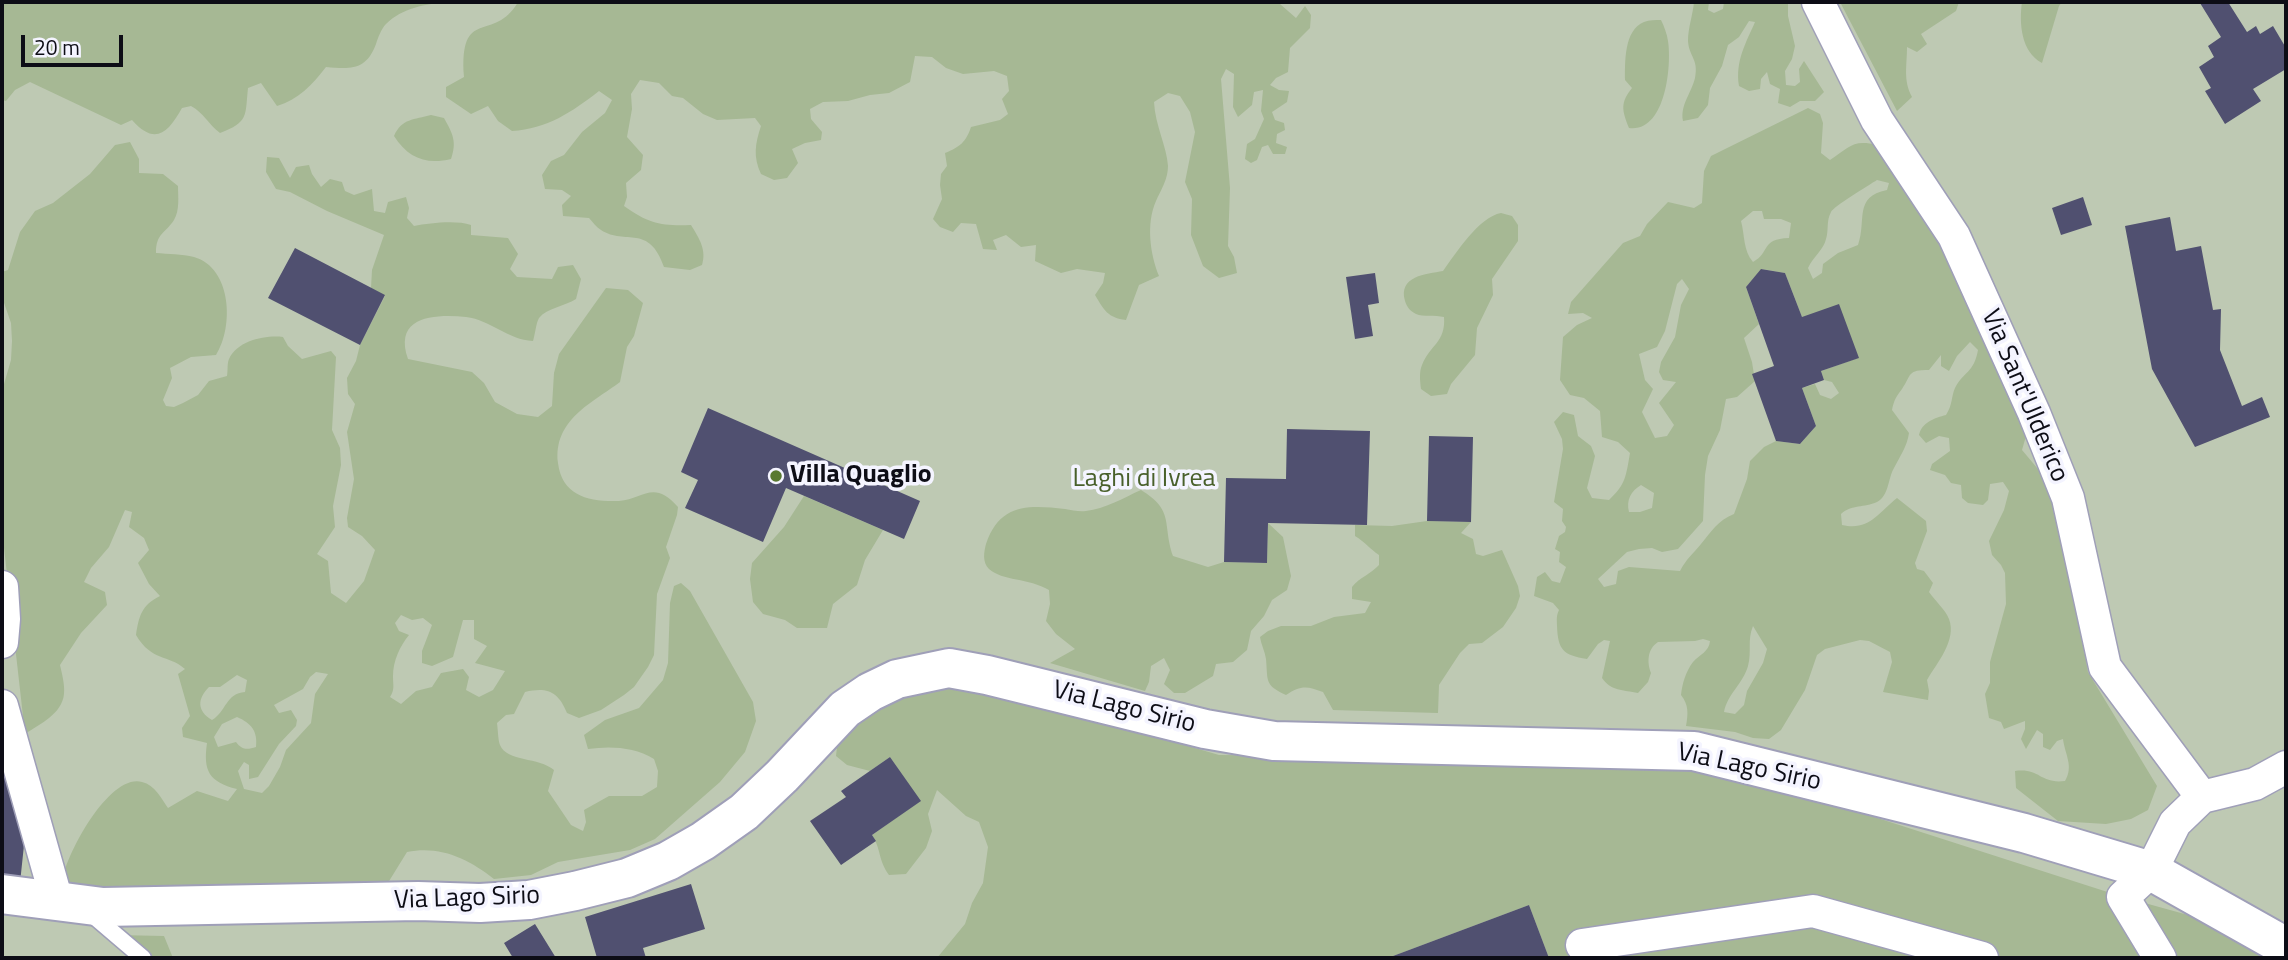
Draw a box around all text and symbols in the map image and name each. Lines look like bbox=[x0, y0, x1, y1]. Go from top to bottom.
scale bar bbox=[24, 21, 126, 65]
text: 20 m bbox=[34, 31, 80, 63]
street label: Via Sant'Ulderico bbox=[1974, 305, 2074, 487]
place label: Villa Quaglio bbox=[790, 460, 931, 492]
park label: Laghi di Ivrea bbox=[1072, 464, 1216, 496]
marker: Villa Quaglio bbox=[768, 468, 784, 484]
street label: Via Lago Sirio bbox=[1049, 675, 1199, 741]
street label: Via Lago Sirio bbox=[1674, 738, 1824, 798]
street label: Via Lago Sirio bbox=[393, 881, 541, 917]

